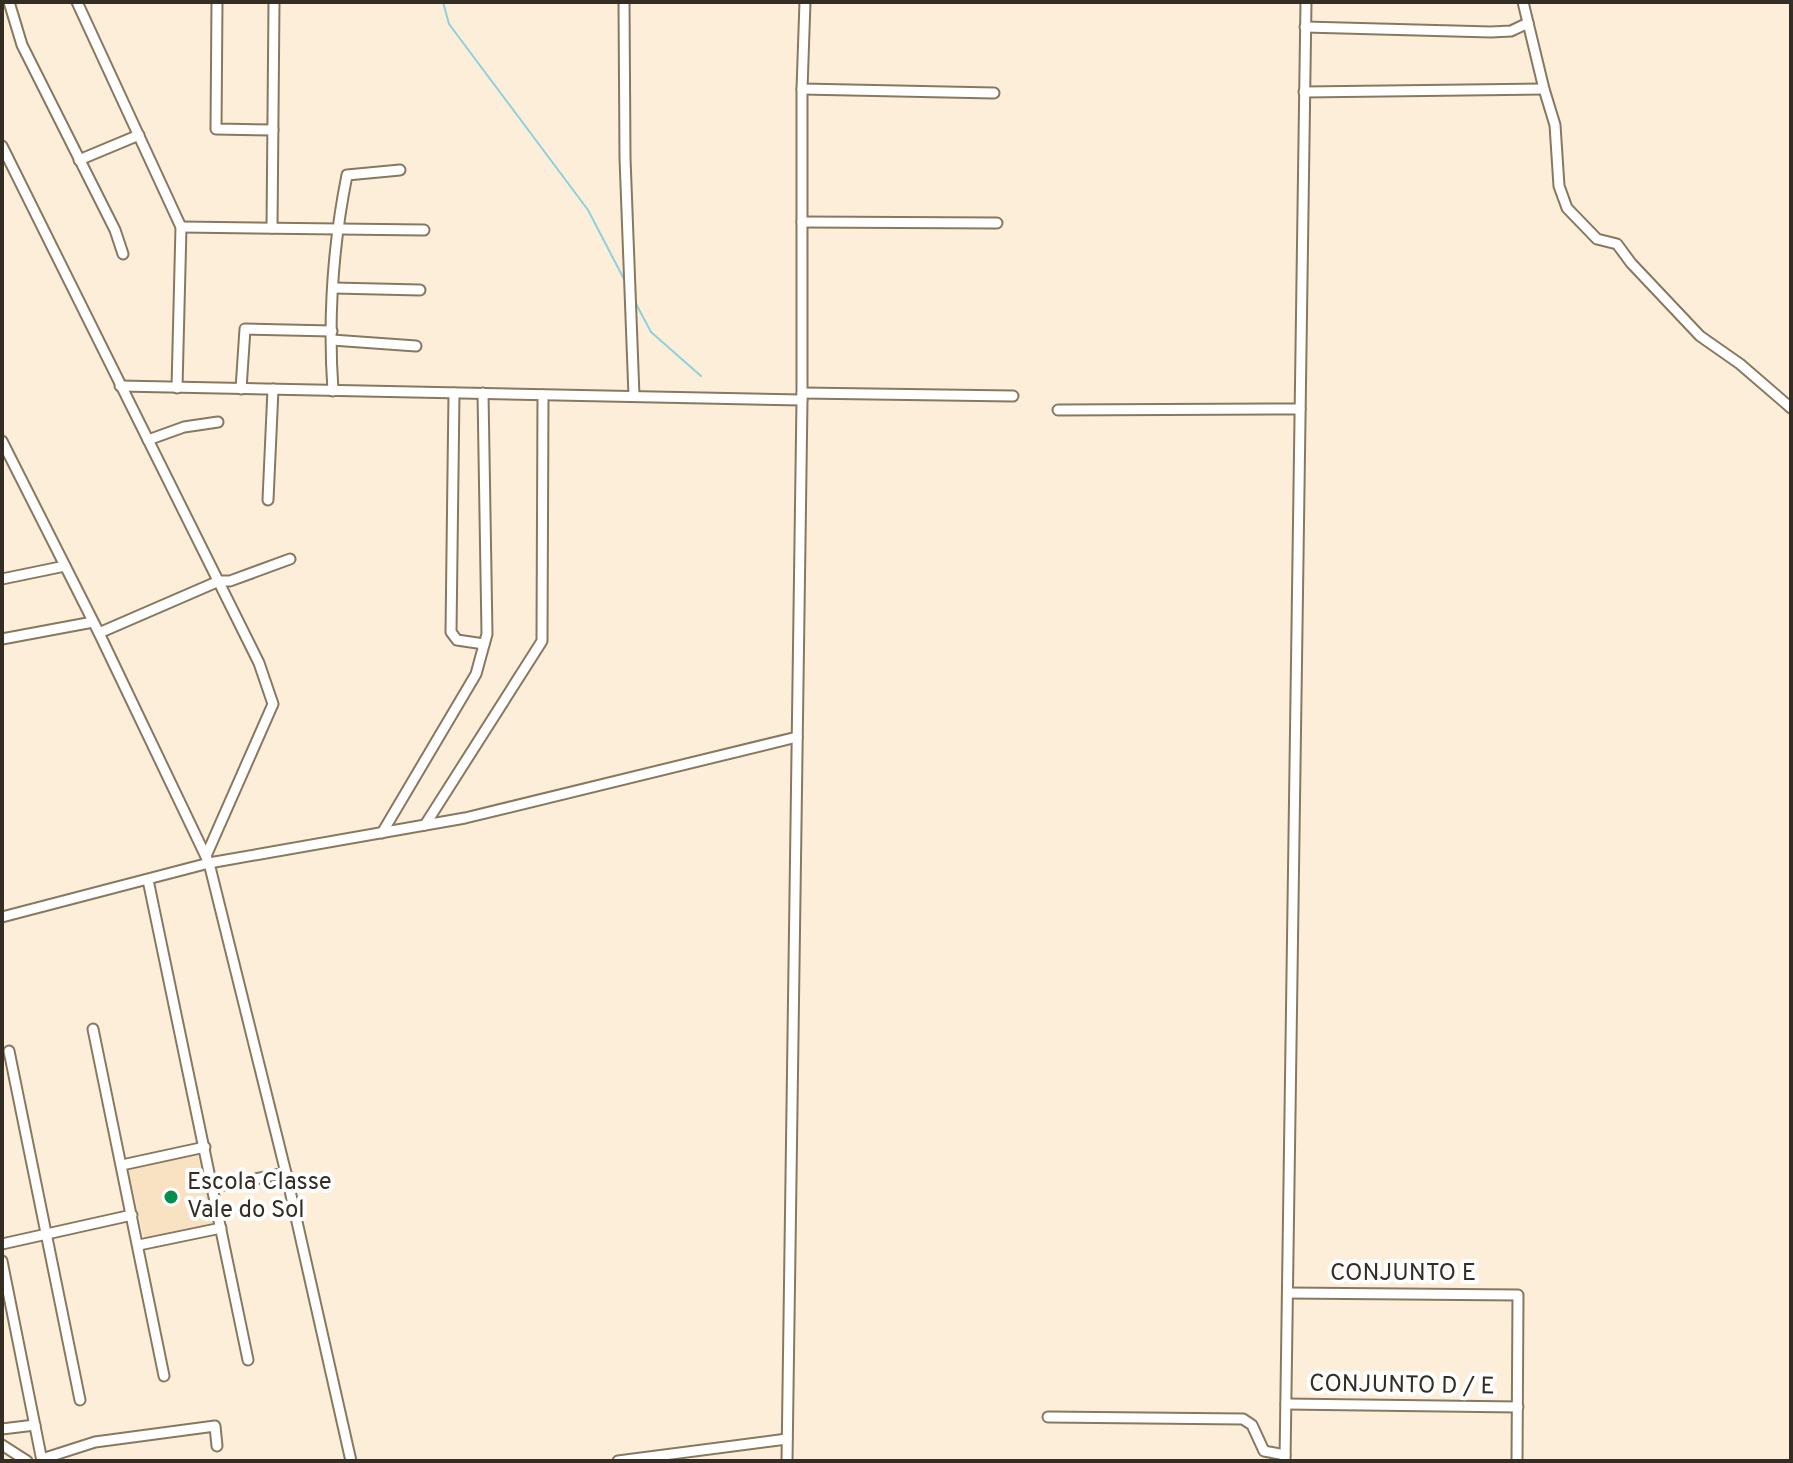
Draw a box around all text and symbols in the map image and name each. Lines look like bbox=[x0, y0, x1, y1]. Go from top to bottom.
place label: Escola Classe Vale do Sol bbox=[187, 1168, 332, 1226]
marker: Escola Classe Vale do Sol bbox=[162, 1188, 180, 1206]
street label: CONJUNTO E bbox=[1330, 1259, 1476, 1289]
street label: CONJUNTO D / E bbox=[1309, 1369, 1495, 1403]

